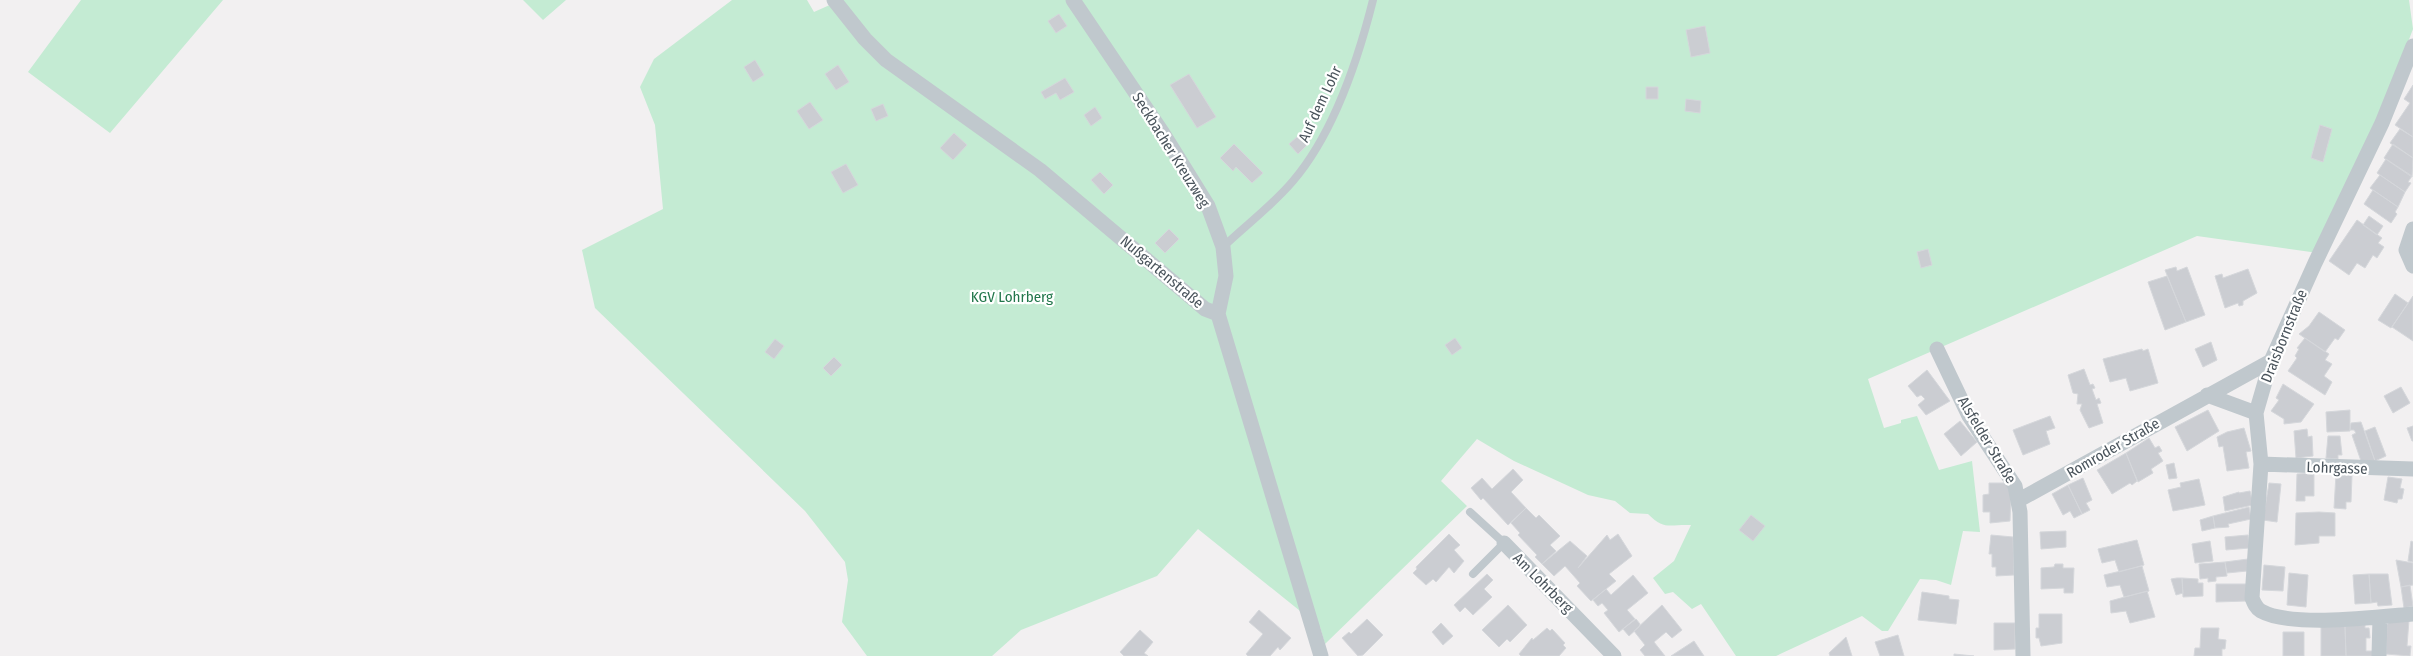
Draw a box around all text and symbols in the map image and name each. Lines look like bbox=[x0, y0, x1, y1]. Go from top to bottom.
street label: Auf dem Lohr bbox=[1295, 62, 1346, 145]
street label: Seckbacher Kreuzweg bbox=[1128, 89, 1214, 211]
street label: Nußgartenstraße bbox=[1117, 232, 1207, 312]
street label: Draisbornstraße bbox=[2257, 287, 2311, 385]
park label: KGV Lohrberg bbox=[971, 288, 1053, 306]
street label: Alsfelder Straße bbox=[1954, 393, 2020, 487]
street label: Romroder Straße bbox=[2063, 414, 2163, 482]
street label: Lohrgasse bbox=[2306, 458, 2368, 478]
street label: Am Lohrberg bbox=[1509, 549, 1577, 617]

